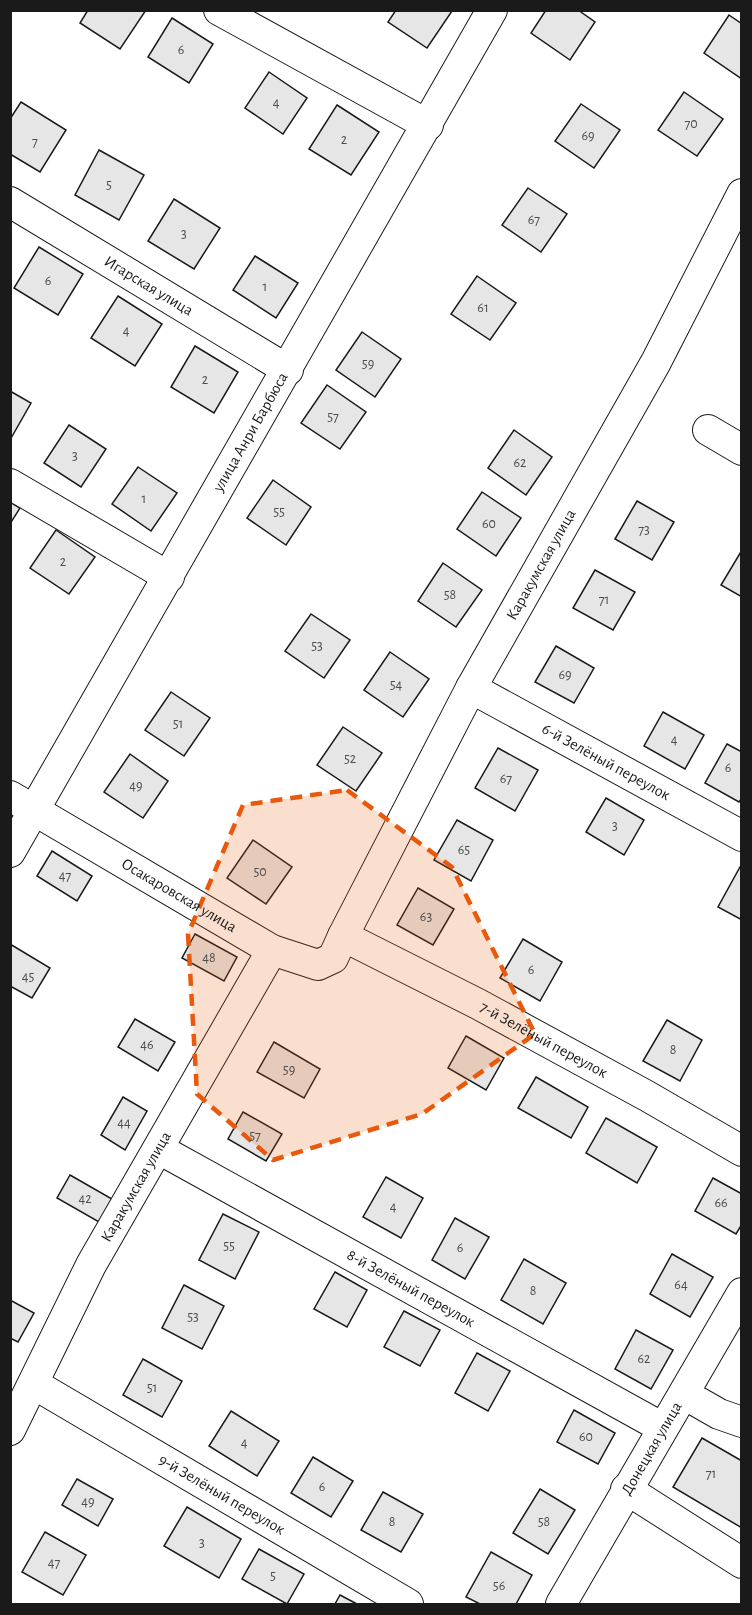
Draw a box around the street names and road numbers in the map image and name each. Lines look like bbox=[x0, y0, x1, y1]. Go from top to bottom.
street label: Игарская улица bbox=[101, 253, 196, 319]
street label: улица Анри Барбюса bbox=[210, 370, 291, 496]
street label: Каракумская улица bbox=[503, 506, 579, 623]
street label: 6-й Зелёный переулок bbox=[539, 720, 673, 804]
street label: Осакаровская улица bbox=[119, 855, 239, 935]
street label: 7-й Зелёный переулок bbox=[477, 999, 611, 1081]
street label: Каракумская улица bbox=[98, 1129, 174, 1245]
street label: 8-й Зелёный переулок bbox=[344, 1247, 478, 1331]
street label: Донецкая улица bbox=[618, 1399, 685, 1498]
street label: 9-й Зелёный переулок bbox=[156, 1451, 288, 1538]

